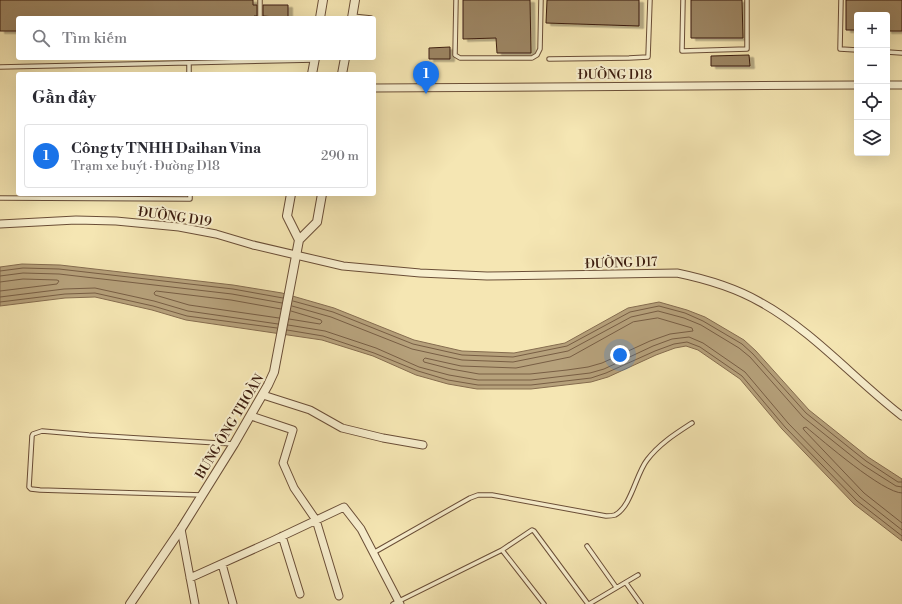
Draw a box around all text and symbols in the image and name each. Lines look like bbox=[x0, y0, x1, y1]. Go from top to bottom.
map controls bbox=[854, 12, 890, 156]
button: + bbox=[854, 12, 890, 48]
search box bbox=[16, 16, 376, 60]
icon: search bbox=[30, 27, 52, 49]
text: Tìm kiếm bbox=[62, 29, 127, 48]
button: − bbox=[854, 48, 890, 84]
pin: 1 bbox=[413, 61, 439, 94]
street label: ĐƯỜNG D18 bbox=[578, 66, 652, 83]
button: locate bbox=[854, 84, 890, 120]
text: Gần đây bbox=[32, 87, 96, 109]
button: layers bbox=[854, 120, 890, 156]
text: Công ty TNHH Daihan Vina bbox=[71, 139, 261, 158]
text: 1 bbox=[43, 148, 49, 164]
text: 290 m bbox=[321, 148, 359, 164]
text: Trạm xe buýt · Đường D18 bbox=[71, 158, 220, 174]
street label: ĐƯỜNG D19 bbox=[137, 203, 213, 230]
street label: ĐƯỜNG D17 bbox=[584, 253, 658, 272]
your location bbox=[610, 345, 630, 365]
street label: BƯNG ÔNG THOÀN bbox=[191, 370, 268, 483]

